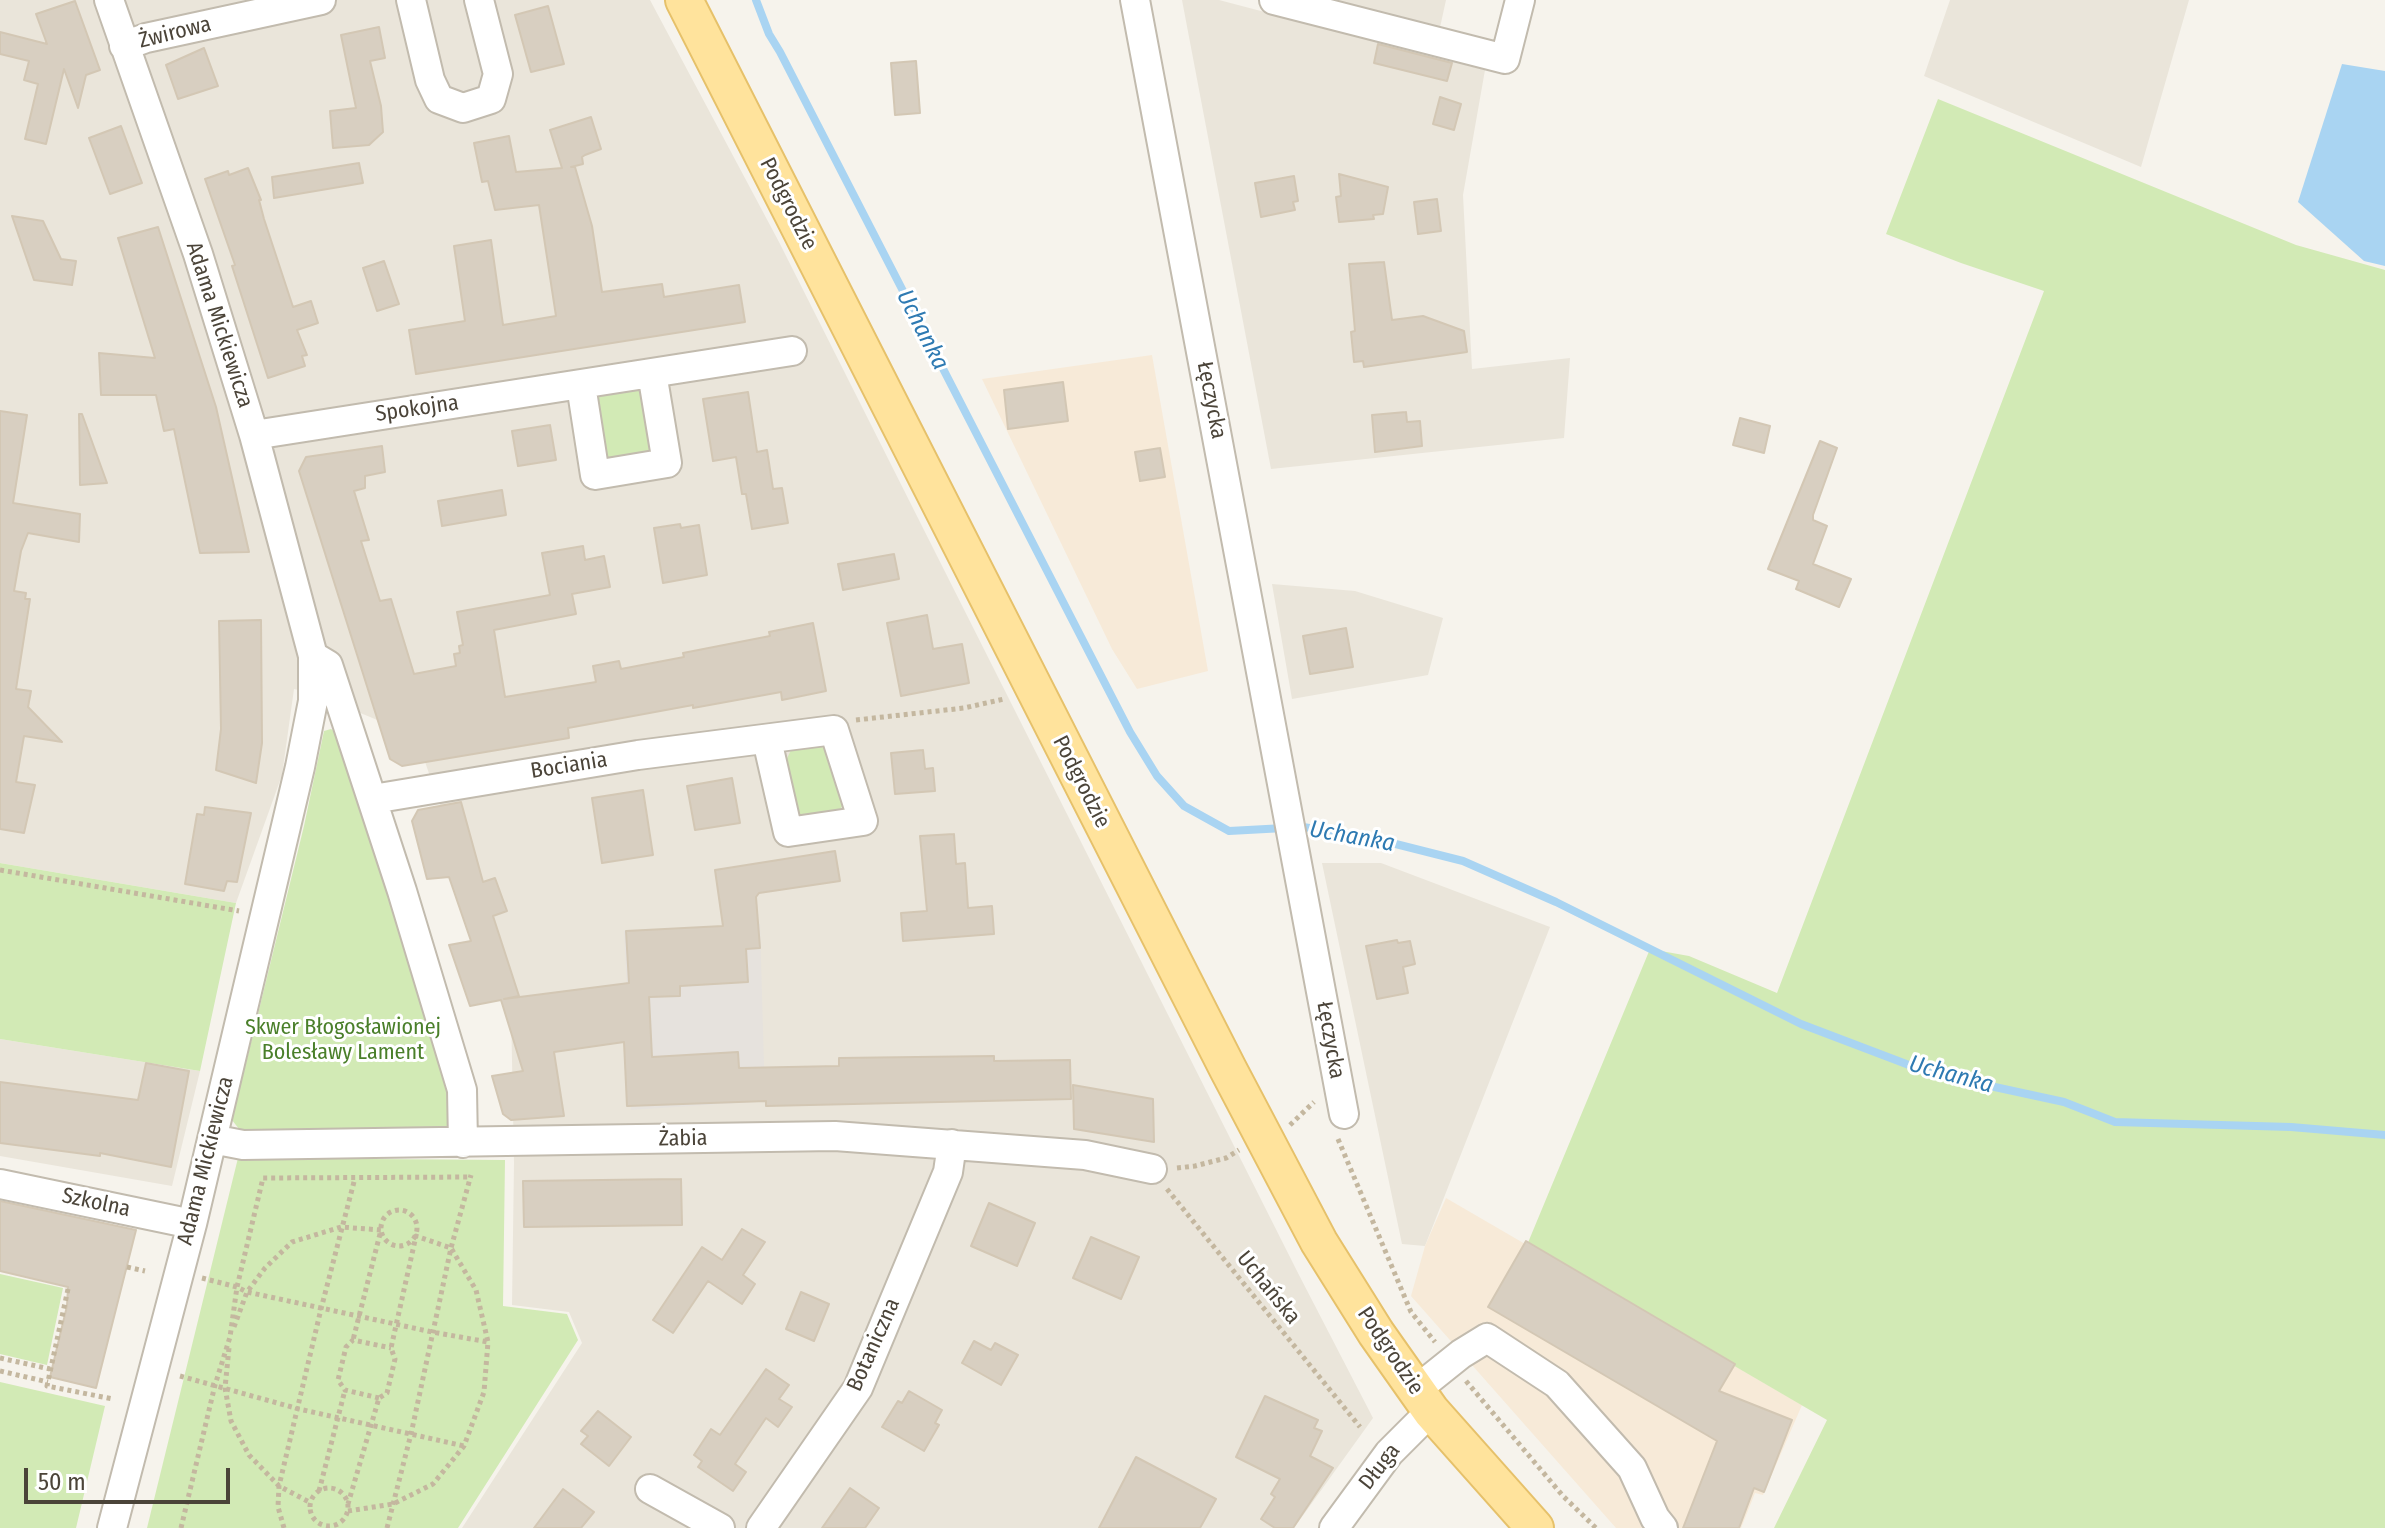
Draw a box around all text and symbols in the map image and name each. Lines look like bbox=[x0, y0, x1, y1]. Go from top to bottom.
street label: Żwirowa bbox=[136, 11, 214, 55]
street label: Podgrodzie bbox=[754, 153, 822, 255]
street label: Adama Mickiewicza bbox=[180, 239, 258, 411]
water label: Uchanka bbox=[890, 285, 954, 375]
street label: Łęczycka bbox=[1191, 359, 1231, 441]
street label: Spokojna bbox=[374, 390, 460, 428]
street label: Podgrodzie bbox=[1047, 731, 1115, 833]
street label: Bociania bbox=[529, 747, 609, 785]
water label: Uchanka bbox=[1307, 815, 1397, 859]
street label: Łęczycka bbox=[1310, 999, 1350, 1081]
park label: Skwer Błogosławionej Bolesławy Lament bbox=[245, 1015, 441, 1066]
water label: Uchanka bbox=[1906, 1050, 1996, 1100]
street label: Adama Mickiewicza bbox=[172, 1074, 240, 1248]
street label: Żabia bbox=[658, 1125, 708, 1153]
street label: Szkolna bbox=[59, 1183, 133, 1223]
street label: Uchańska bbox=[1231, 1246, 1305, 1330]
street label: Botaniczna bbox=[842, 1294, 906, 1396]
street label: Podgrodzie bbox=[1351, 1302, 1429, 1400]
street label: Długa bbox=[1354, 1439, 1406, 1495]
scale bar bbox=[28, 1452, 234, 1502]
text: 50 m bbox=[38, 1468, 86, 1496]

